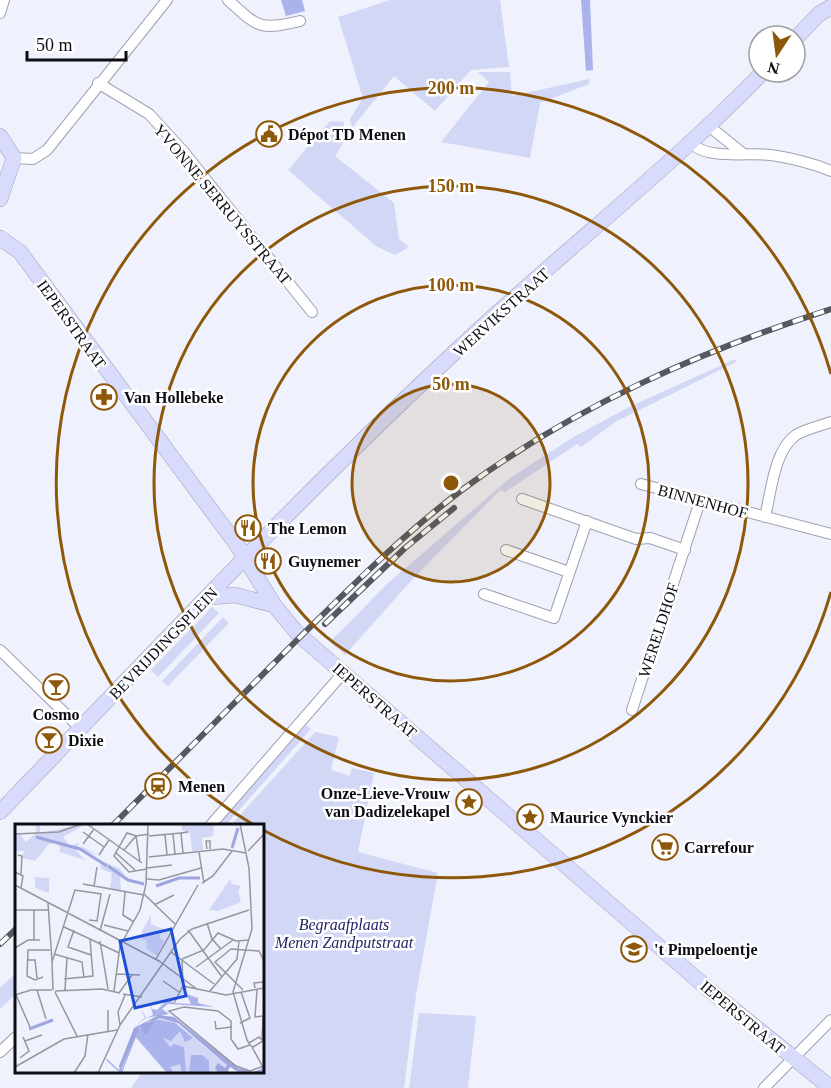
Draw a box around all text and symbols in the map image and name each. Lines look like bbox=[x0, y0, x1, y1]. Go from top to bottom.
scale bar bbox=[27, 24, 126, 62]
north arrow bbox=[747, 24, 807, 84]
text: 50 m bbox=[36, 35, 73, 55]
text: N bbox=[766, 58, 781, 78]
text: 200 m bbox=[428, 78, 474, 98]
public building icon: Dépot TD Menen bbox=[254, 119, 284, 149]
street label: YVONNE SERRUYSSTRAAT bbox=[151, 121, 295, 288]
place label: Dépot TD Menen bbox=[288, 126, 406, 144]
text: 150 m bbox=[428, 176, 474, 196]
street label: WERVIKSTRAAT bbox=[450, 265, 553, 360]
text: 100 m bbox=[428, 275, 474, 295]
street label: IEPERSTRAAT bbox=[34, 277, 109, 372]
text: 50 m bbox=[432, 374, 470, 394]
pharmacy icon: Van Hollebeke bbox=[89, 382, 119, 412]
place label: Van Hollebeke bbox=[124, 389, 223, 406]
centre of rings bbox=[441, 473, 461, 493]
street label: BINNENHOF bbox=[656, 481, 750, 522]
restaurant icon: The Lemon bbox=[233, 513, 263, 543]
place label: The Lemon bbox=[268, 520, 347, 537]
restaurant icon: Guynemer bbox=[253, 546, 283, 576]
place label: Guynemer bbox=[288, 553, 361, 571]
street label: WERELDHOF bbox=[635, 581, 682, 680]
street label: BEVRIJDINGSPLEIN bbox=[106, 584, 221, 703]
street label: IEPERSTRAAT bbox=[330, 660, 420, 741]
bar icon: Cosmo bbox=[41, 672, 71, 702]
place label: Cosmo bbox=[32, 706, 80, 723]
bar icon: Dixie bbox=[34, 725, 64, 755]
place label: Dixie bbox=[68, 732, 104, 749]
station icon: Menen bbox=[143, 771, 173, 801]
place label: Menen bbox=[178, 778, 225, 795]
place label: Onze-Lieve-Vrouw van Dadizelekapel bbox=[321, 785, 451, 821]
place icon: Onze-Lieve-Vrouw van Dadizelekapel bbox=[454, 787, 484, 817]
place icon: Maurice Vynckier bbox=[515, 802, 545, 832]
place label: Maurice Vynckier bbox=[550, 809, 673, 827]
inset map bbox=[15, 824, 264, 1073]
supermarket icon: Carrefour bbox=[650, 832, 680, 862]
place label: Carrefour bbox=[684, 839, 754, 856]
park label: Begraafplaats Menen Zandputstraat bbox=[274, 916, 414, 952]
school or university icon: 't Pimpeloentje bbox=[619, 934, 649, 964]
place label: 't Pimpeloentje bbox=[654, 941, 758, 959]
street label: IEPERSTRAAT bbox=[697, 977, 788, 1058]

